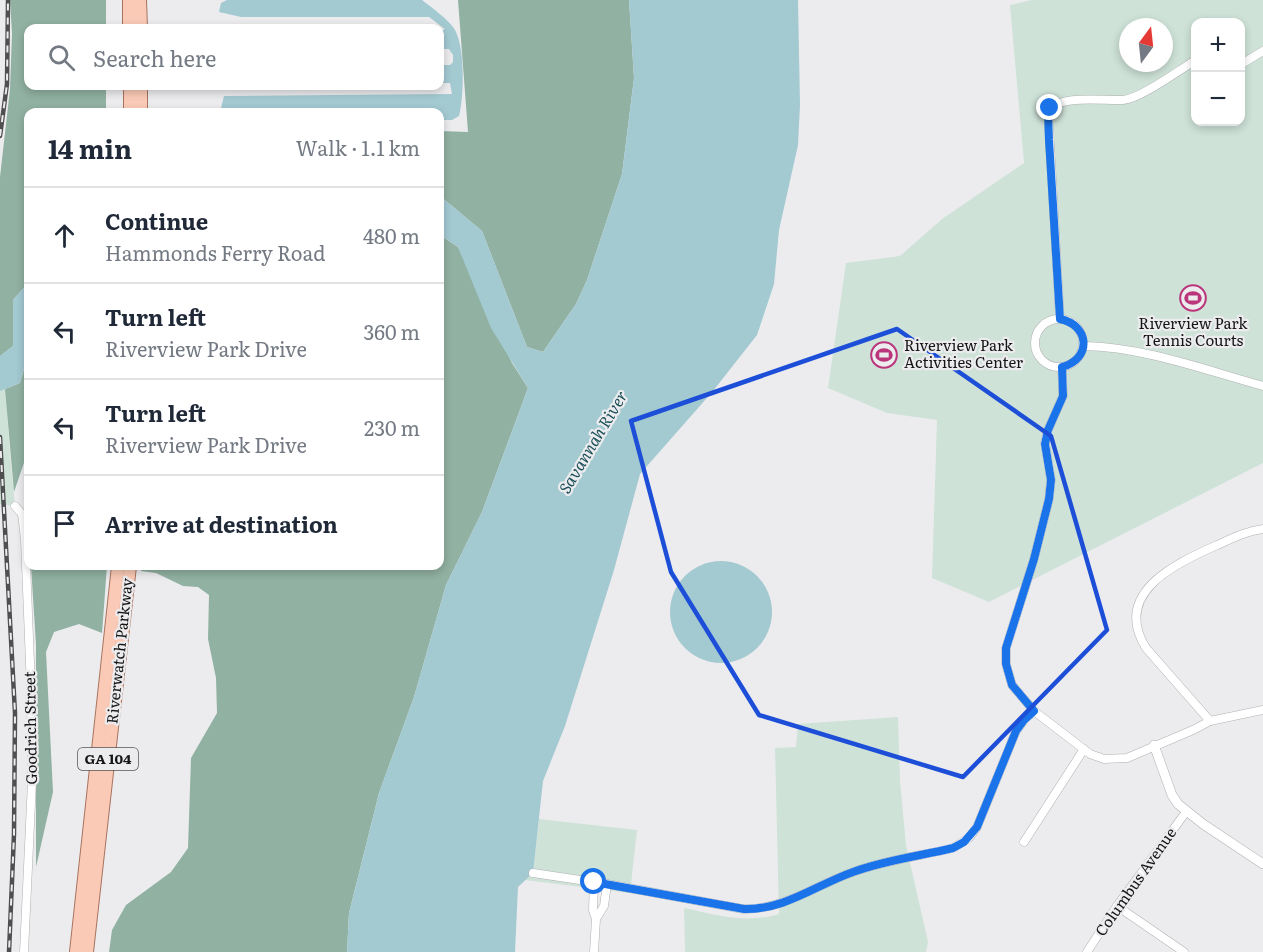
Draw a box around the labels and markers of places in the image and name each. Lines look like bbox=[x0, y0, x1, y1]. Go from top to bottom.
sports icon: Riverview Park Tennis Courts bbox=[1178, 283, 1208, 313]
place label: Riverview Park Tennis Courts bbox=[1139, 311, 1248, 351]
place label: Riverview Park Activities Center bbox=[904, 333, 1023, 373]
sports icon: Riverview Park Activities Center bbox=[869, 340, 899, 370]

